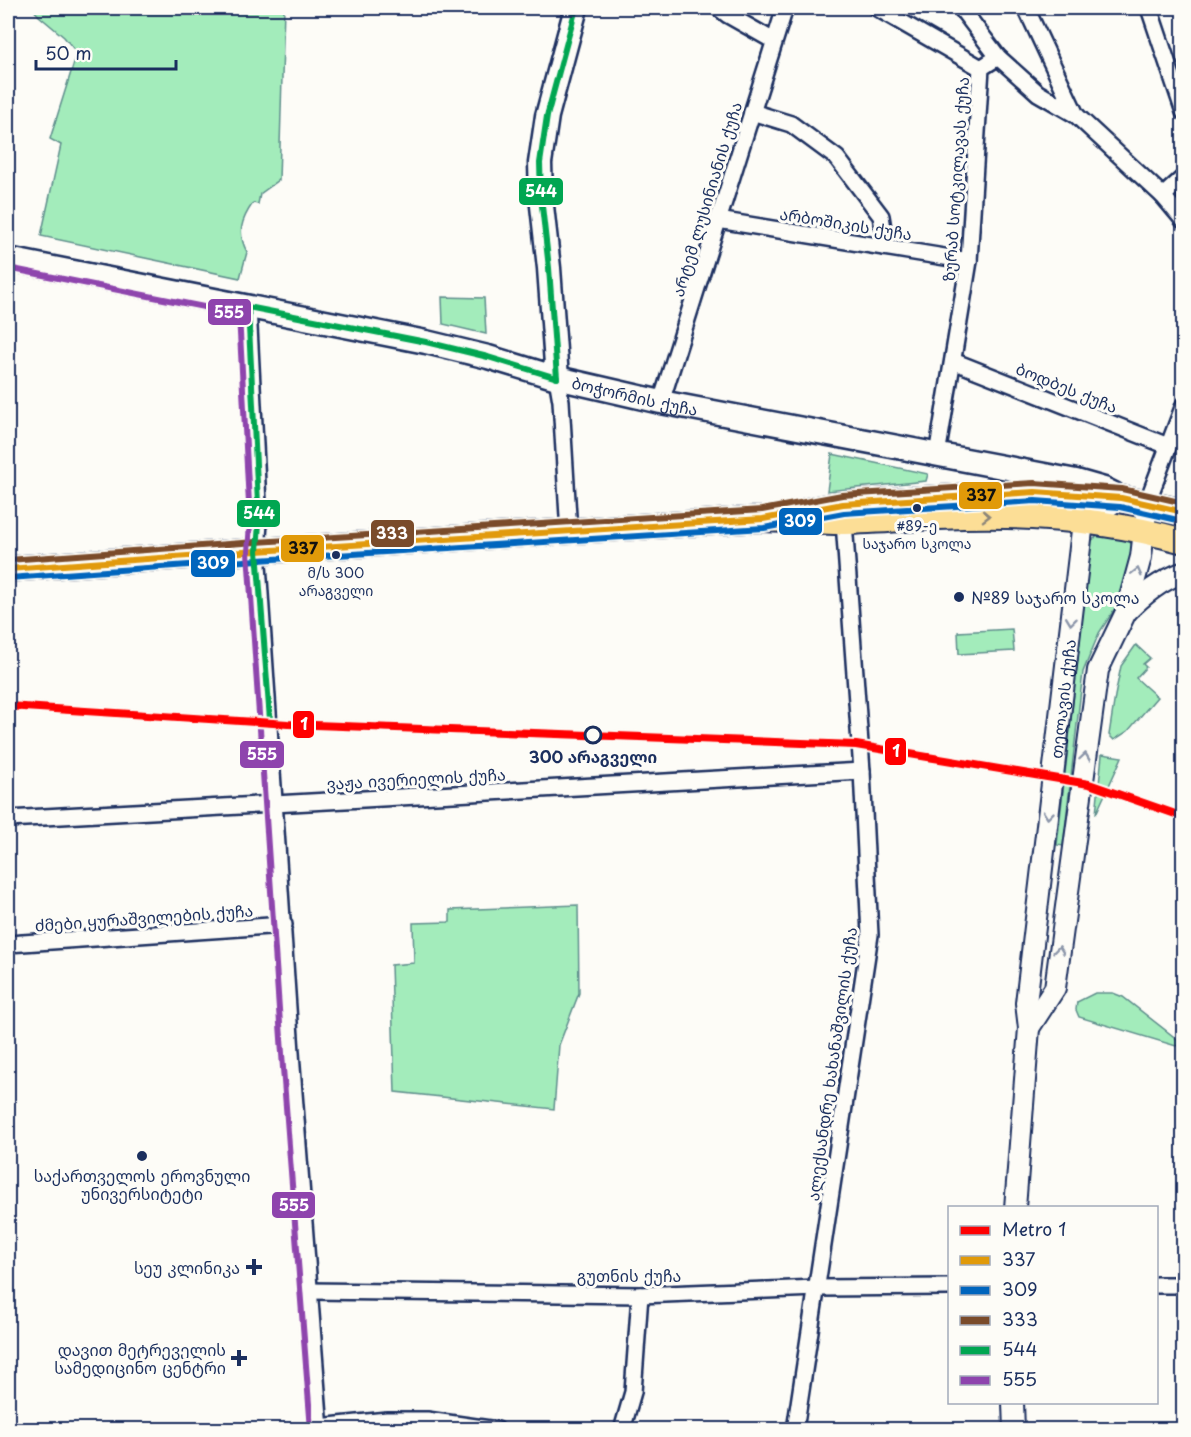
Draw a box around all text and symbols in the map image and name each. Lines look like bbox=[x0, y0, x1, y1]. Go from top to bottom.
scale bar bbox=[36, 33, 176, 71]
text: 50 m bbox=[45, 39, 92, 66]
street label: ზურაბ სოტკილავას ქუჩა bbox=[936, 76, 974, 282]
street label: არტემ ლუსინიანის ქუჩა bbox=[665, 99, 747, 299]
line badge: 544 bbox=[518, 177, 564, 206]
text: 544 bbox=[525, 178, 557, 202]
street label: არბოშიკის ქუჩა bbox=[778, 201, 914, 245]
line badge: 555 bbox=[207, 298, 252, 326]
text: 555 bbox=[214, 299, 244, 323]
street label: ბოდბეს ქუჩა bbox=[1013, 356, 1121, 418]
street label: ბოჭორმის ქუჩა bbox=[570, 370, 700, 421]
line badge: 337 bbox=[958, 481, 1003, 510]
text: 337 bbox=[966, 482, 996, 506]
line badge: 544 bbox=[236, 499, 281, 528]
text: 544 bbox=[243, 500, 275, 524]
marker: #89-ე საჯარო სკოლა bbox=[911, 502, 923, 514]
line badge: 309 bbox=[778, 507, 823, 536]
text: 309 bbox=[784, 508, 816, 532]
one-way arrow bbox=[982, 510, 991, 522]
place label: #89-ე საჯარო სკოლა bbox=[863, 515, 971, 554]
line badge: 333 bbox=[370, 519, 415, 548]
text: 333 bbox=[376, 520, 408, 544]
line badge: 337 bbox=[280, 534, 325, 563]
text: 337 bbox=[288, 535, 318, 559]
line badge: 309 bbox=[190, 549, 236, 578]
marker: მ/ს 300 არაგველი bbox=[330, 549, 342, 561]
text: 309 bbox=[197, 550, 229, 574]
place label: მ/ს 300 არაგველი bbox=[299, 562, 373, 601]
one-way arrow bbox=[1129, 567, 1142, 577]
place label: №89 საჯარო სკოლა bbox=[971, 585, 1139, 609]
marker: №89 საჯარო სკოლა bbox=[952, 590, 966, 604]
one-way arrow bbox=[1065, 617, 1077, 626]
street label: თელავის ქუჩა bbox=[1043, 638, 1081, 760]
line badge: 1 bbox=[292, 710, 315, 739]
text: 1 bbox=[300, 711, 308, 735]
marker: 300 არაგველი bbox=[584, 726, 602, 744]
line badge: 1 bbox=[884, 737, 907, 766]
text: 1 bbox=[892, 738, 900, 762]
line badge: 555 bbox=[239, 740, 285, 769]
text: 555 bbox=[247, 741, 277, 765]
place label: 300 არაგველი bbox=[529, 744, 657, 768]
one-way arrow bbox=[1078, 752, 1090, 762]
street label: ვაჟა ივერიელის ქუჩა bbox=[326, 761, 506, 795]
one-way arrow bbox=[1042, 810, 1054, 820]
street label: ძმები ყურაშვილების ქუჩა bbox=[34, 897, 254, 937]
street label: ალექსანდრე ხახანაშვილის ქუჩა bbox=[800, 926, 862, 1202]
one-way arrow bbox=[1052, 946, 1065, 955]
marker: საქართველოს ეროვნული უნივერსიტეტი bbox=[135, 1149, 149, 1163]
place label: საქართველოს ეროვნული უნივერსიტეტი bbox=[34, 1163, 250, 1205]
line badge: 555 bbox=[271, 1191, 316, 1219]
text: 555 bbox=[279, 1192, 309, 1216]
legend bbox=[948, 1206, 1158, 1404]
text: Metro 1 bbox=[1002, 1215, 1066, 1242]
text: 337 bbox=[1002, 1245, 1035, 1272]
place label: სეუ კლინიკა bbox=[134, 1255, 240, 1279]
marker: სეუ კლინიკა bbox=[245, 1258, 263, 1276]
street label: გუთნის ქუჩა bbox=[577, 1263, 681, 1287]
text: 309 bbox=[1002, 1275, 1038, 1302]
text: 333 bbox=[1002, 1305, 1038, 1332]
text: 544 bbox=[1002, 1335, 1037, 1362]
place label: დავით მეტრეველის სამედიცინო ცენტრი bbox=[54, 1337, 226, 1379]
marker: დავით მეტრეველის სამედიცინო ცენტრი bbox=[230, 1349, 248, 1367]
text: 555 bbox=[1002, 1365, 1037, 1392]

